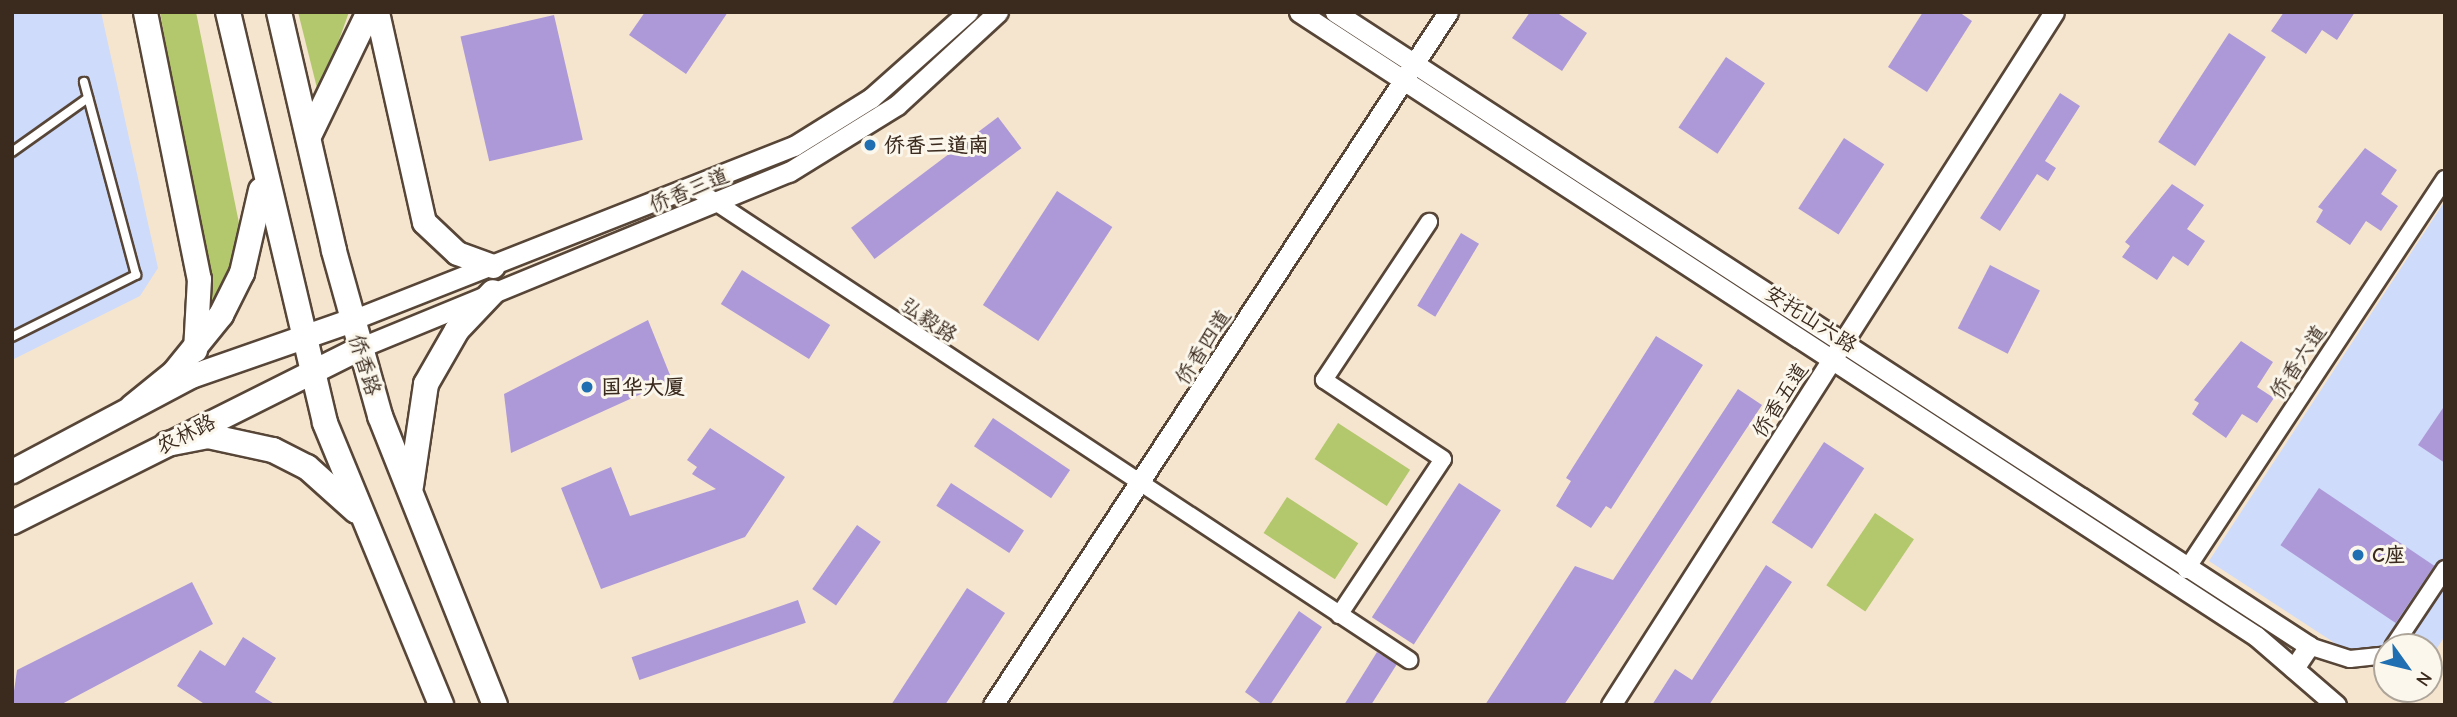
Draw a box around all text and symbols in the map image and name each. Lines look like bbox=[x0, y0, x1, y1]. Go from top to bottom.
place label: 侨香三道南 bbox=[884, 132, 989, 158]
marker: 侨香三道南 bbox=[862, 137, 878, 153]
street label: 侨香三道 bbox=[645, 163, 733, 217]
street label: 安托山六路 bbox=[1760, 280, 1862, 358]
street label: 弘毅路 bbox=[896, 292, 962, 348]
street label: 侨香四道 bbox=[1170, 305, 1236, 389]
street label: 侨香六道 bbox=[2264, 320, 2332, 404]
street label: 侨香路 bbox=[344, 331, 386, 399]
street label: 侨香五道 bbox=[1747, 358, 1813, 442]
place label: 国华大厦 bbox=[601, 374, 685, 400]
marker: 国华大厦 bbox=[579, 379, 595, 395]
street label: 农林路 bbox=[152, 408, 220, 460]
place label: C座 bbox=[2372, 542, 2406, 568]
marker: C座 bbox=[2350, 547, 2366, 563]
north arrow bbox=[2373, 633, 2443, 703]
text: N bbox=[2411, 667, 2436, 690]

